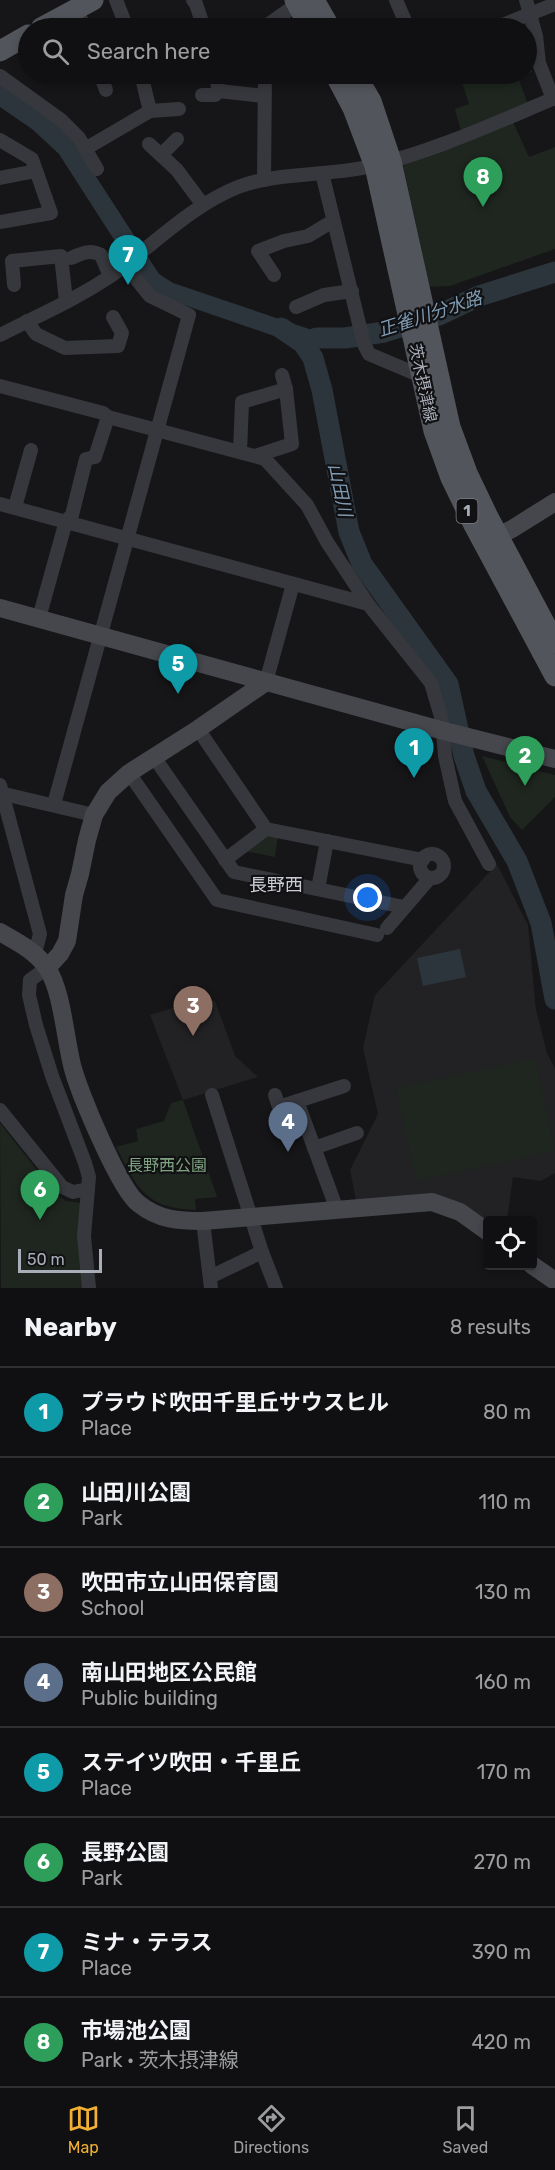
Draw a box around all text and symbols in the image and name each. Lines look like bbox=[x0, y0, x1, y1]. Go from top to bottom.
search box bbox=[18, 18, 537, 84]
icon: search bbox=[39, 35, 72, 68]
text: Search here bbox=[87, 38, 210, 65]
pin: 8 bbox=[464, 158, 502, 207]
pin: 7 bbox=[108, 236, 148, 285]
water label: 正雀川分水路 bbox=[375, 286, 487, 341]
street label: 茨木摂津線 bbox=[405, 342, 441, 424]
water label: 山田川 bbox=[324, 461, 357, 521]
road number: 1 bbox=[456, 499, 478, 523]
pin: 5 bbox=[158, 644, 198, 694]
pin: 1 bbox=[394, 728, 434, 778]
pin: 2 bbox=[506, 736, 544, 786]
district label: 長野西 bbox=[249, 874, 303, 896]
your location bbox=[353, 883, 382, 912]
pin: 3 bbox=[174, 986, 212, 1036]
pin: 4 bbox=[268, 1102, 308, 1152]
park label: 長野西公園 bbox=[127, 1156, 207, 1175]
pin: 6 bbox=[20, 1170, 60, 1220]
map controls bbox=[483, 1216, 537, 1270]
button: locate bbox=[483, 1216, 537, 1270]
scale bar bbox=[18, 1246, 102, 1274]
text: 50 m bbox=[27, 1250, 65, 1269]
text: Nearby bbox=[24, 1312, 117, 1343]
text: 8 results bbox=[450, 1315, 531, 1339]
text: プラウド吹田千里丘サウスヒル bbox=[81, 1389, 389, 1416]
text: 1 bbox=[39, 1400, 48, 1424]
text: 80 m bbox=[483, 1400, 531, 1424]
text: Place bbox=[81, 1416, 132, 1440]
text: 山田川公園 bbox=[81, 1479, 191, 1506]
text: 2 bbox=[37, 1490, 50, 1514]
text: 110 m bbox=[479, 1490, 531, 1514]
text: Park bbox=[81, 1506, 123, 1530]
text: 吹田市立山田保育園 bbox=[81, 1569, 279, 1596]
text: 3 bbox=[37, 1580, 50, 1604]
text: 130 m bbox=[475, 1580, 531, 1604]
text: School bbox=[81, 1596, 144, 1620]
text: 南山田地区公民館 bbox=[81, 1659, 257, 1686]
text: 4 bbox=[37, 1670, 50, 1694]
text: 160 m bbox=[475, 1670, 531, 1694]
text: Public building bbox=[81, 1686, 218, 1710]
text: ステイツ吹田・千里丘 bbox=[81, 1749, 301, 1776]
text: 5 bbox=[37, 1760, 50, 1784]
text: 170 m bbox=[477, 1760, 531, 1784]
text: Place bbox=[81, 1776, 132, 1800]
text: 長野公園 bbox=[81, 1839, 169, 1866]
text: 6 bbox=[37, 1850, 50, 1874]
text: 270 m bbox=[474, 1850, 531, 1874]
text: Park bbox=[81, 1866, 123, 1890]
text: ミナ・テラス bbox=[81, 1929, 213, 1956]
text: 7 bbox=[38, 1940, 49, 1964]
text: 390 m bbox=[472, 1940, 531, 1964]
text: Place bbox=[81, 1956, 132, 1980]
text: 市場池公園 bbox=[81, 2017, 191, 2044]
text: 8 bbox=[37, 2030, 50, 2054]
text: 420 m bbox=[471, 2030, 531, 2054]
text: Park · 茨木摂津線 bbox=[81, 2048, 239, 2072]
tab: Map bbox=[67, 2102, 100, 2157]
tab: Directions bbox=[233, 2102, 309, 2157]
tab: Saved bbox=[443, 2102, 488, 2157]

